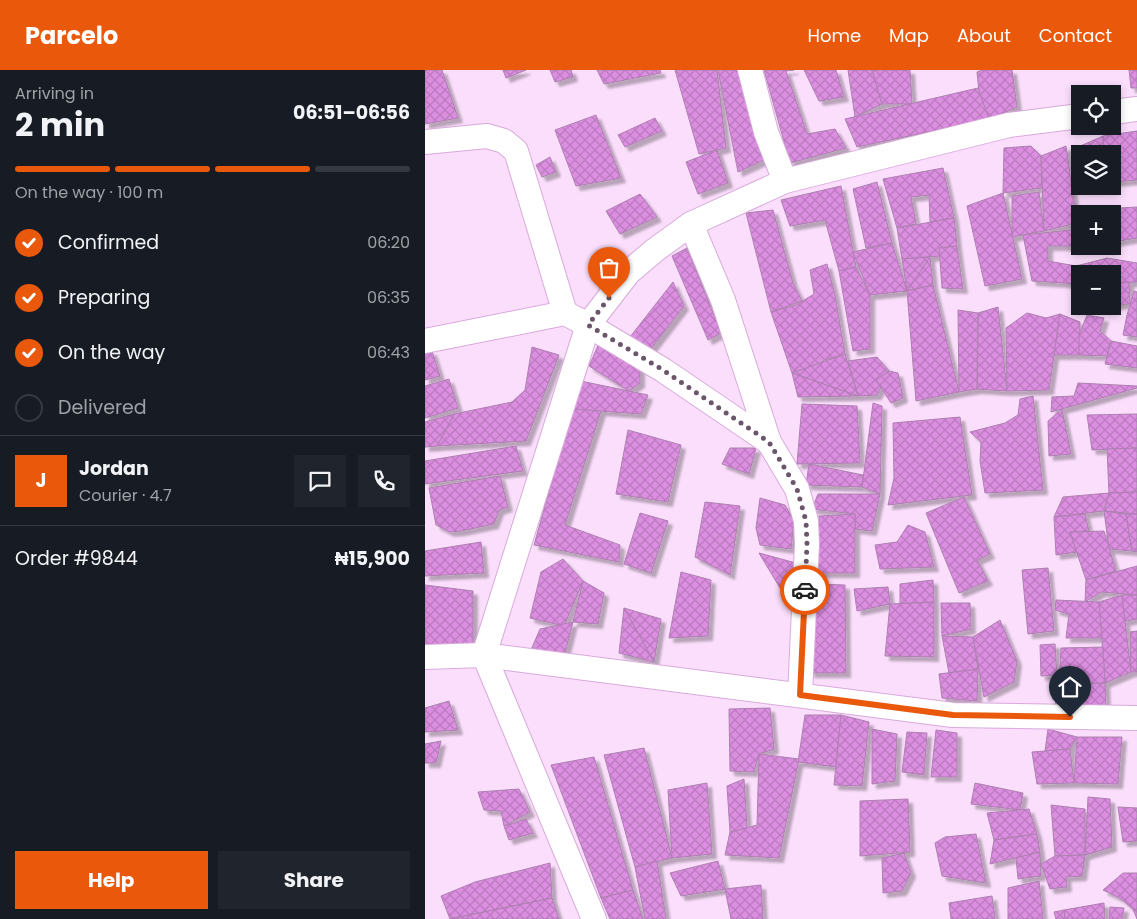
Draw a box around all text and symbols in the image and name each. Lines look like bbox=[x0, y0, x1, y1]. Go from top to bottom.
text: Parcelo bbox=[25, 19, 118, 52]
text: Home bbox=[807, 23, 861, 48]
text: Map bbox=[889, 23, 929, 48]
text: About bbox=[957, 23, 1011, 48]
text: Contact bbox=[1039, 23, 1112, 48]
text: Arriving in bbox=[15, 82, 94, 105]
map controls bbox=[1071, 85, 1121, 315]
button: locate bbox=[1071, 85, 1121, 135]
text: 06:51–06:56 bbox=[293, 99, 410, 126]
text: 2 min bbox=[15, 102, 105, 147]
button: layers bbox=[1071, 145, 1121, 195]
text: On the way · 100 m bbox=[15, 181, 163, 204]
button: + bbox=[1071, 205, 1121, 255]
icon: check bbox=[15, 229, 43, 257]
text: Confirmed bbox=[58, 229, 159, 256]
text: 06:20 bbox=[367, 231, 410, 254]
pin bbox=[588, 247, 630, 298]
icon: bag bbox=[595, 254, 623, 282]
button: − bbox=[1071, 265, 1121, 315]
icon: check bbox=[15, 284, 43, 312]
text: Preparing bbox=[58, 284, 150, 311]
text: 06:35 bbox=[367, 286, 410, 309]
icon: check bbox=[15, 339, 43, 367]
text: On the way bbox=[58, 339, 165, 366]
text: 06:43 bbox=[367, 341, 410, 364]
text: Delivered bbox=[58, 394, 147, 421]
text: Jordan bbox=[79, 455, 149, 482]
button: chat bbox=[294, 455, 346, 507]
button: phone bbox=[358, 455, 410, 507]
text: J bbox=[36, 467, 46, 494]
text: Courier · 4.7 bbox=[79, 484, 172, 507]
text: Order #9844 bbox=[15, 545, 138, 572]
text: ₦15,900 bbox=[335, 545, 410, 572]
courier bbox=[780, 565, 830, 615]
icon: car bbox=[791, 576, 819, 604]
pin bbox=[1049, 666, 1091, 717]
icon: home bbox=[1056, 673, 1084, 701]
button: Help bbox=[15, 851, 208, 909]
button: Share bbox=[218, 851, 410, 909]

